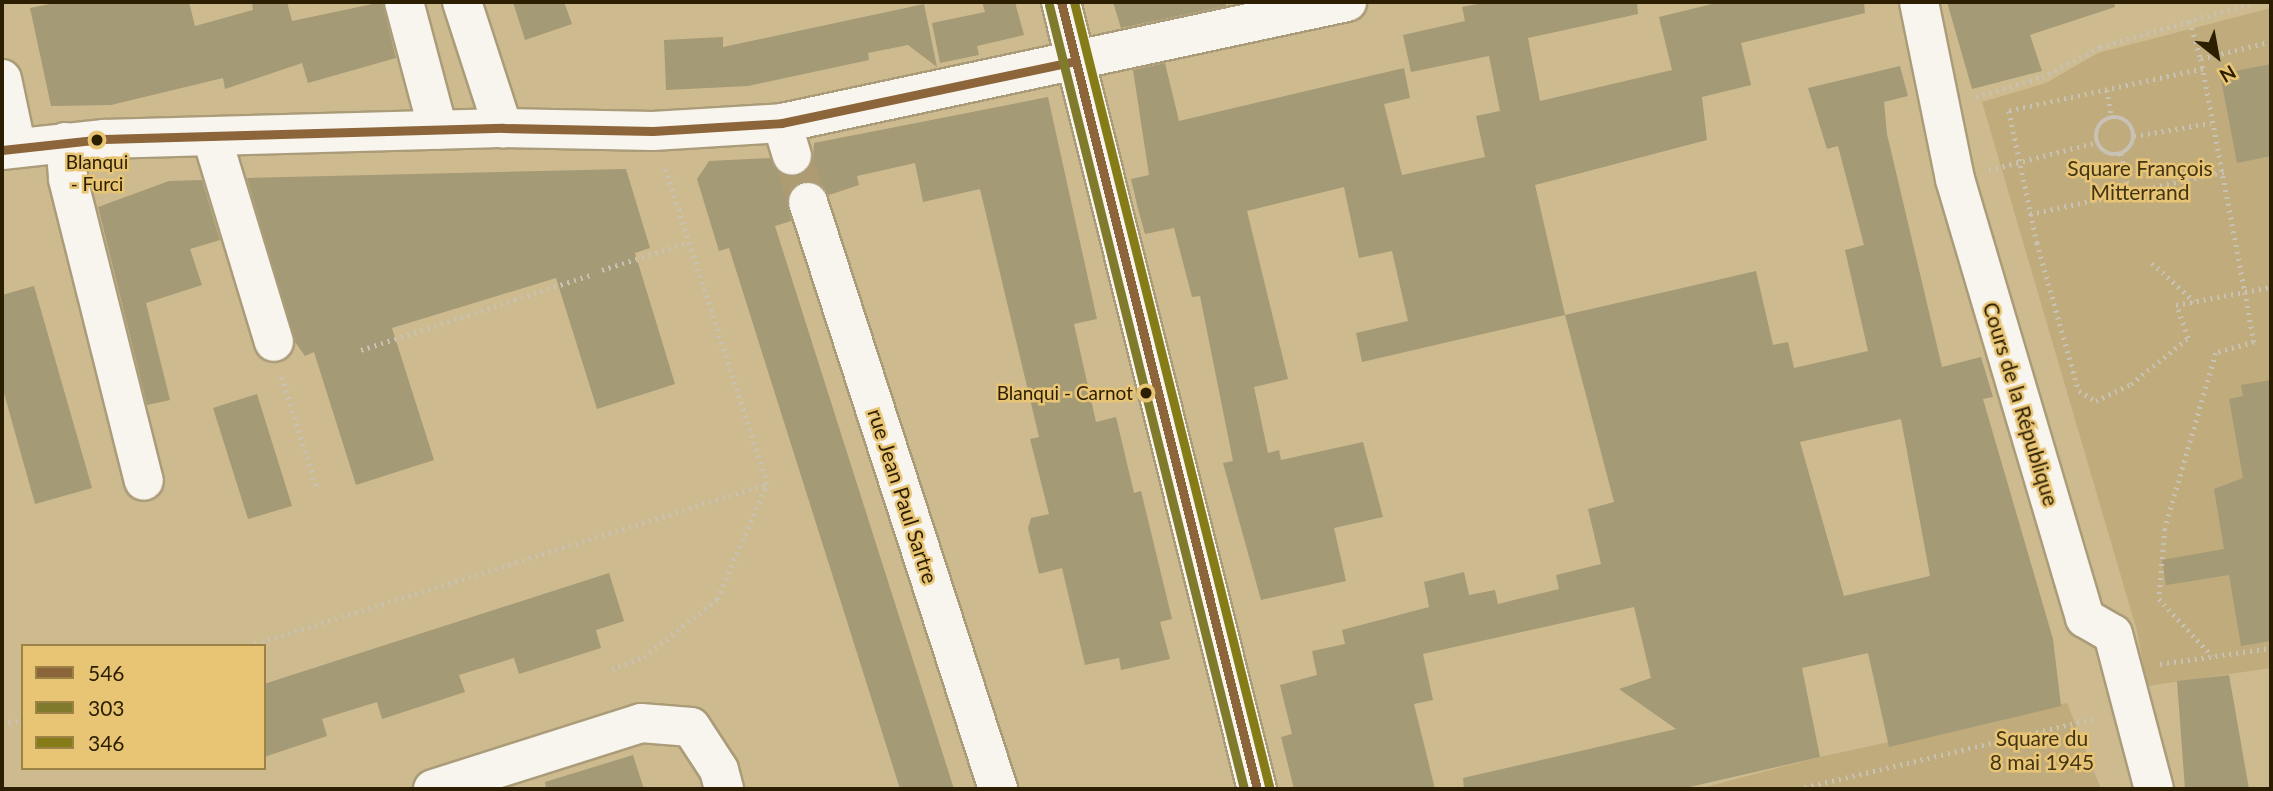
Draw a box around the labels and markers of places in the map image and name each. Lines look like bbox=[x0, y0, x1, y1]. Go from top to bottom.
marker: Blanqui - Furci bbox=[90, 133, 104, 147]
place label: Blanqui - Furci bbox=[66, 151, 128, 195]
place label: Blanqui - Carnot bbox=[997, 382, 1133, 404]
marker: Blanqui - Carnot bbox=[1139, 386, 1153, 400]

